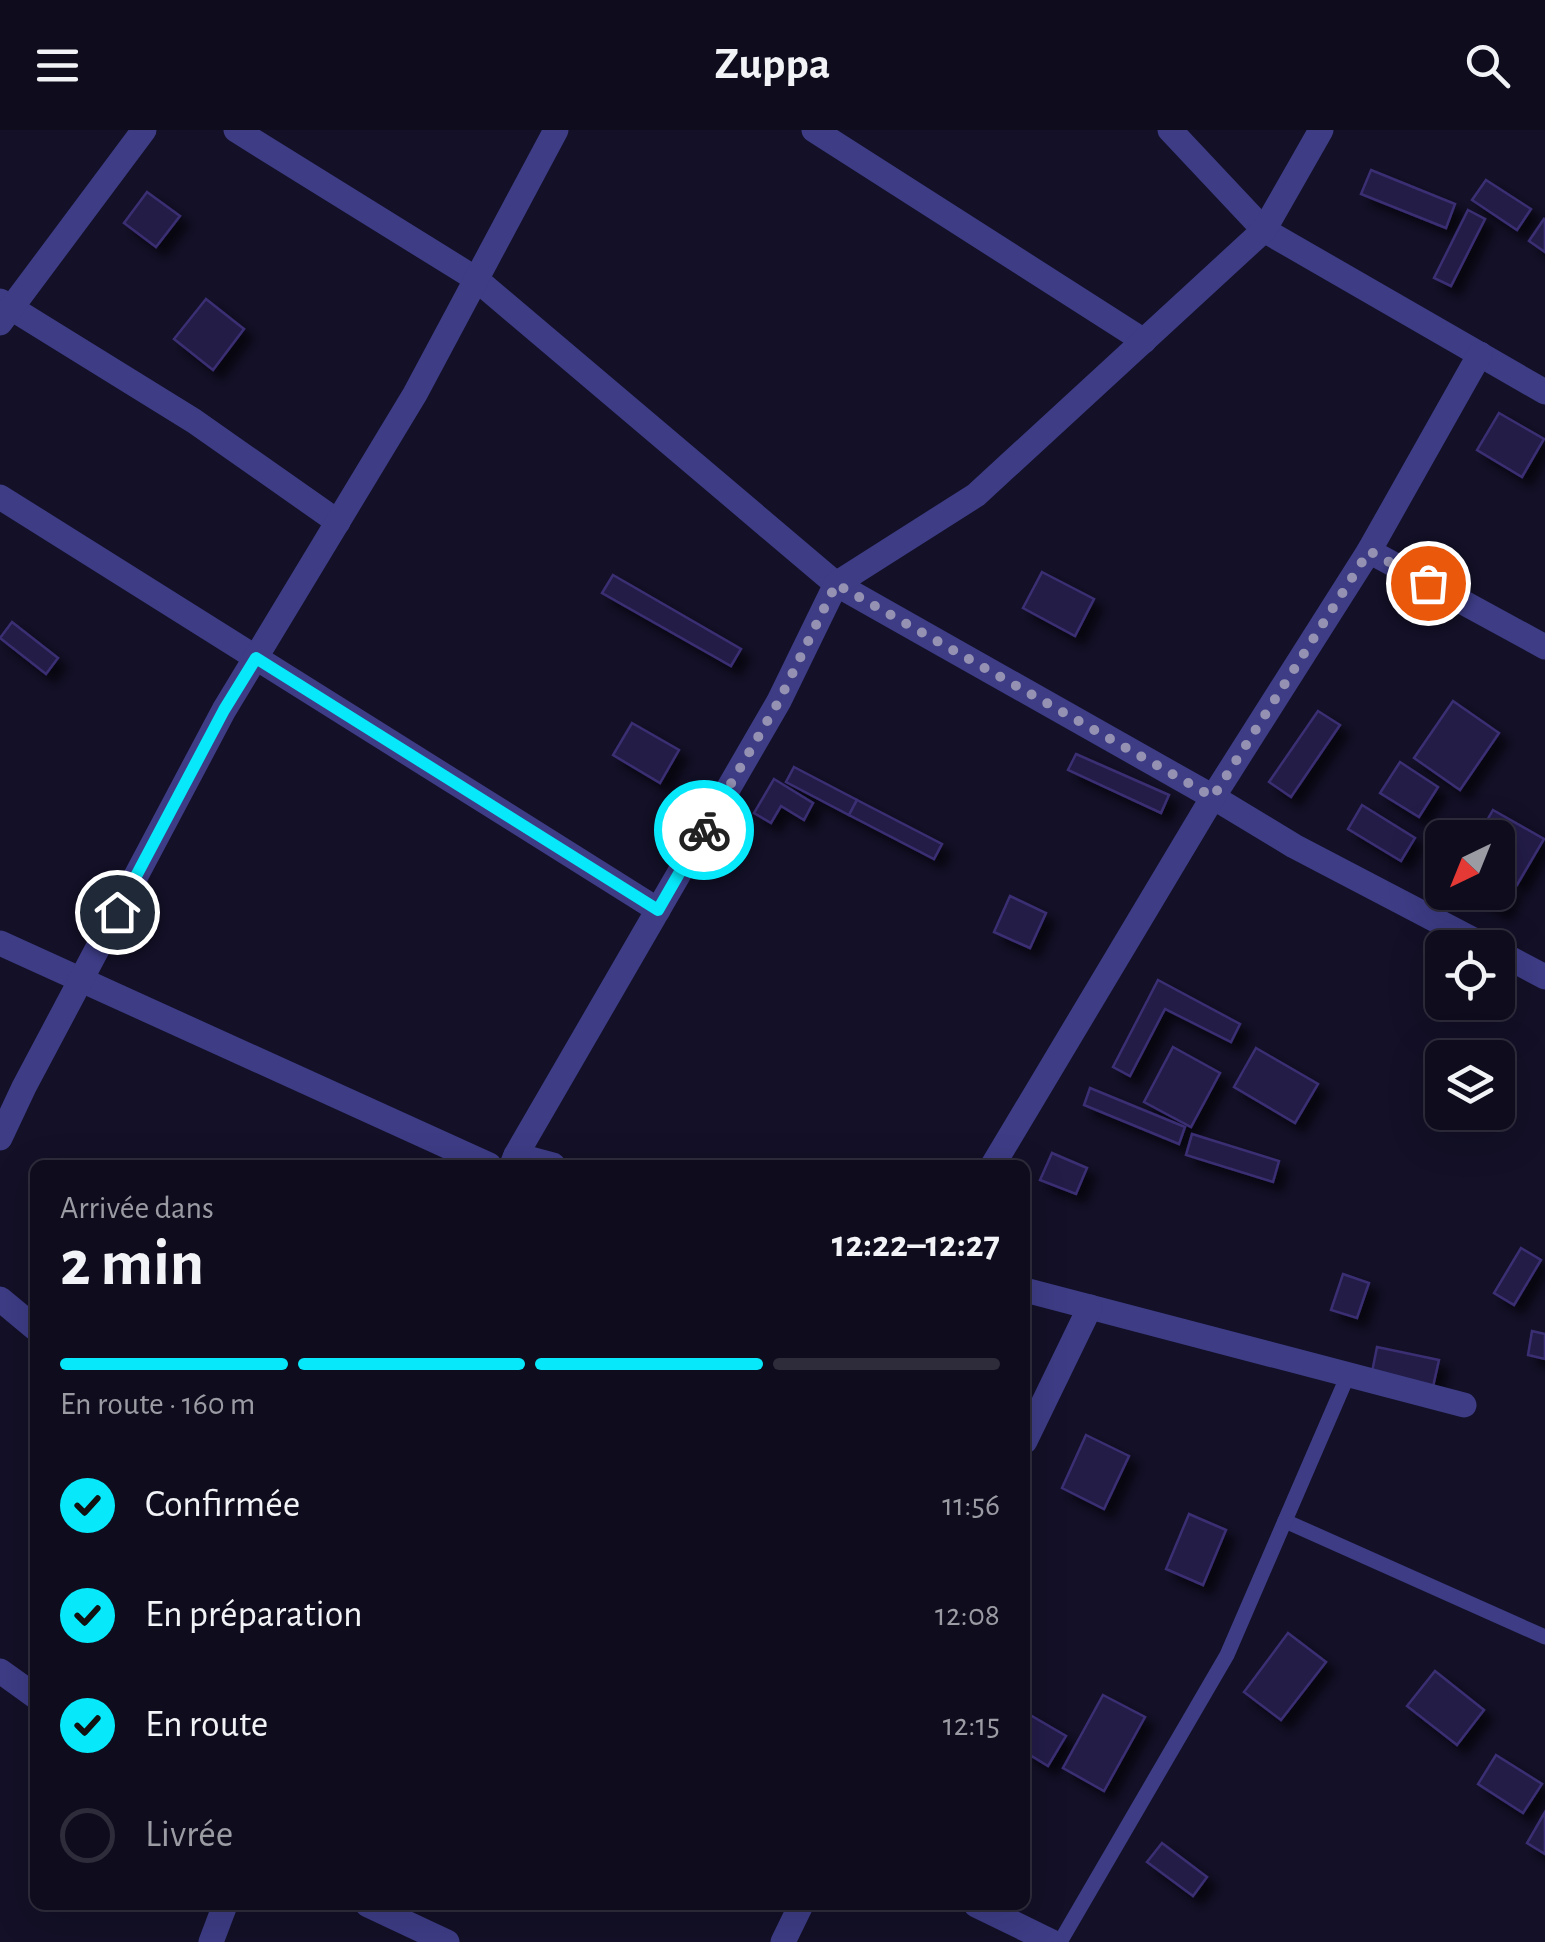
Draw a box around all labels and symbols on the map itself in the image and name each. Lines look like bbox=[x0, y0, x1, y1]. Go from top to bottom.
pin bbox=[1386, 541, 1471, 626]
courier bbox=[654, 780, 754, 880]
north arrow bbox=[1425, 820, 1515, 910]
pin bbox=[75, 870, 160, 955]

